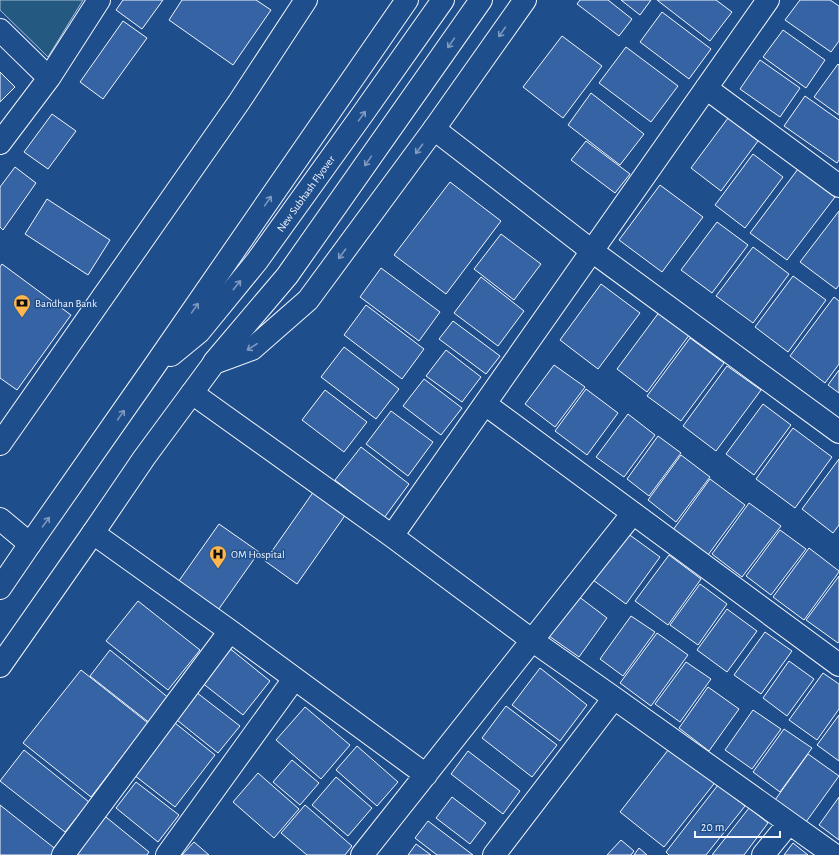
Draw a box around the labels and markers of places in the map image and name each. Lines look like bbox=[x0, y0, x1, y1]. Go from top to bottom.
bank icon: Bandhan Bank bbox=[12, 293, 32, 318]
place label: Bandhan Bank bbox=[35, 298, 97, 309]
hospital icon: OM Hospital bbox=[208, 544, 228, 569]
place label: OM Hospital bbox=[231, 549, 285, 560]

